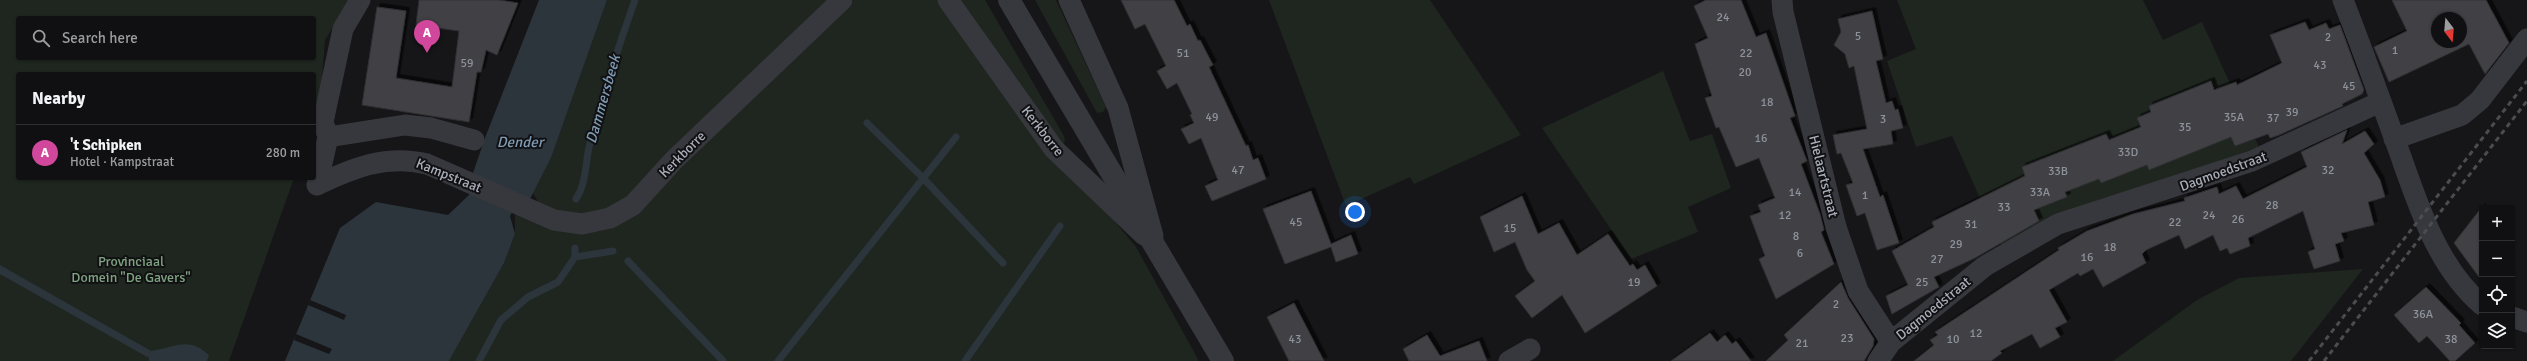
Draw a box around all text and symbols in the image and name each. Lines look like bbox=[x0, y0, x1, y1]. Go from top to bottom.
house number: 24 bbox=[1717, 10, 1730, 25]
north arrow bbox=[2431, 12, 2467, 48]
search box bbox=[16, 16, 316, 60]
pin: A bbox=[414, 20, 440, 53]
icon: search bbox=[30, 27, 52, 49]
text: Search here bbox=[62, 29, 138, 47]
house number: 5 bbox=[1855, 29, 1861, 44]
house number: 2 bbox=[2325, 30, 2331, 45]
house number: 1 bbox=[2392, 43, 2398, 58]
house number: 51 bbox=[1177, 46, 1189, 61]
house number: 22 bbox=[1740, 46, 1752, 61]
water label: Dammersbeek bbox=[582, 51, 625, 145]
house number: 59 bbox=[461, 56, 473, 71]
house number: 43 bbox=[2314, 58, 2326, 73]
house number: 20 bbox=[1739, 65, 1751, 80]
house number: 45 bbox=[2343, 79, 2355, 94]
text: Nearby bbox=[32, 88, 85, 109]
house number: 18 bbox=[1761, 95, 1773, 110]
street label: Kerkborre bbox=[1018, 103, 1067, 160]
house number: 39 bbox=[2286, 105, 2298, 120]
house number: 49 bbox=[1206, 110, 1218, 125]
house number: 35A bbox=[2224, 110, 2245, 125]
house number: 37 bbox=[2267, 111, 2279, 126]
house number: 3 bbox=[1880, 112, 1886, 127]
house number: 35 bbox=[2179, 120, 2191, 135]
street label: Kerkborre bbox=[655, 127, 709, 181]
house number: 16 bbox=[1755, 131, 1767, 146]
water label: Dender bbox=[497, 133, 546, 151]
street label: Hielaartstraat bbox=[1805, 133, 1842, 219]
text: 't Schipken bbox=[70, 136, 142, 154]
text: A bbox=[41, 145, 49, 161]
text: 280 m bbox=[266, 145, 300, 161]
house number: 33D bbox=[2118, 145, 2139, 160]
street label: Dagmoedstraat bbox=[2177, 148, 2269, 195]
text: Hotel · Kampstraat bbox=[70, 154, 174, 170]
street label: Kampstraat bbox=[414, 155, 484, 196]
house number: 47 bbox=[1232, 163, 1244, 178]
house number: 32 bbox=[2322, 163, 2334, 178]
house number: 33B bbox=[2048, 164, 2068, 179]
house number: 14 bbox=[1789, 185, 1802, 200]
house number: 33A bbox=[2030, 185, 2051, 200]
house number: 1 bbox=[1862, 188, 1868, 203]
house number: 28 bbox=[2266, 198, 2278, 213]
house number: 33 bbox=[1998, 200, 2010, 215]
your location bbox=[1345, 202, 1365, 222]
map controls bbox=[2479, 205, 2515, 349]
button: + bbox=[2479, 205, 2515, 241]
house number: 12 bbox=[1779, 208, 1791, 223]
house number: 24 bbox=[2203, 208, 2216, 223]
house number: 26 bbox=[2232, 212, 2244, 227]
house number: 45 bbox=[1290, 215, 1302, 230]
house number: 22 bbox=[2169, 215, 2181, 230]
house number: 31 bbox=[1965, 217, 1977, 232]
house number: 15 bbox=[1504, 221, 1516, 236]
house number: 8 bbox=[1793, 229, 1799, 244]
house number: 29 bbox=[1950, 237, 1962, 252]
house number: 18 bbox=[2104, 240, 2116, 255]
button: − bbox=[2479, 241, 2515, 277]
house number: 6 bbox=[1797, 246, 1803, 261]
house number: 16 bbox=[2081, 250, 2093, 265]
house number: 27 bbox=[1931, 252, 1943, 267]
park label: Provinciaal Domein "De Gavers" bbox=[71, 253, 191, 286]
street label: Dagmoedstraat bbox=[1893, 273, 1974, 344]
house number: 19 bbox=[1628, 275, 1640, 290]
house number: 25 bbox=[1916, 275, 1928, 290]
button: locate bbox=[2479, 277, 2515, 313]
house number: 2 bbox=[1833, 297, 1839, 312]
house number: 36A bbox=[2413, 307, 2434, 322]
button: layers bbox=[2479, 313, 2515, 349]
house number: 12 bbox=[1970, 326, 1982, 341]
house number: 23 bbox=[1841, 331, 1853, 346]
house number: 43 bbox=[1289, 332, 1301, 347]
house number: 10 bbox=[1947, 332, 1959, 347]
house number: 38 bbox=[2445, 332, 2457, 347]
house number: 21 bbox=[1796, 336, 1808, 351]

